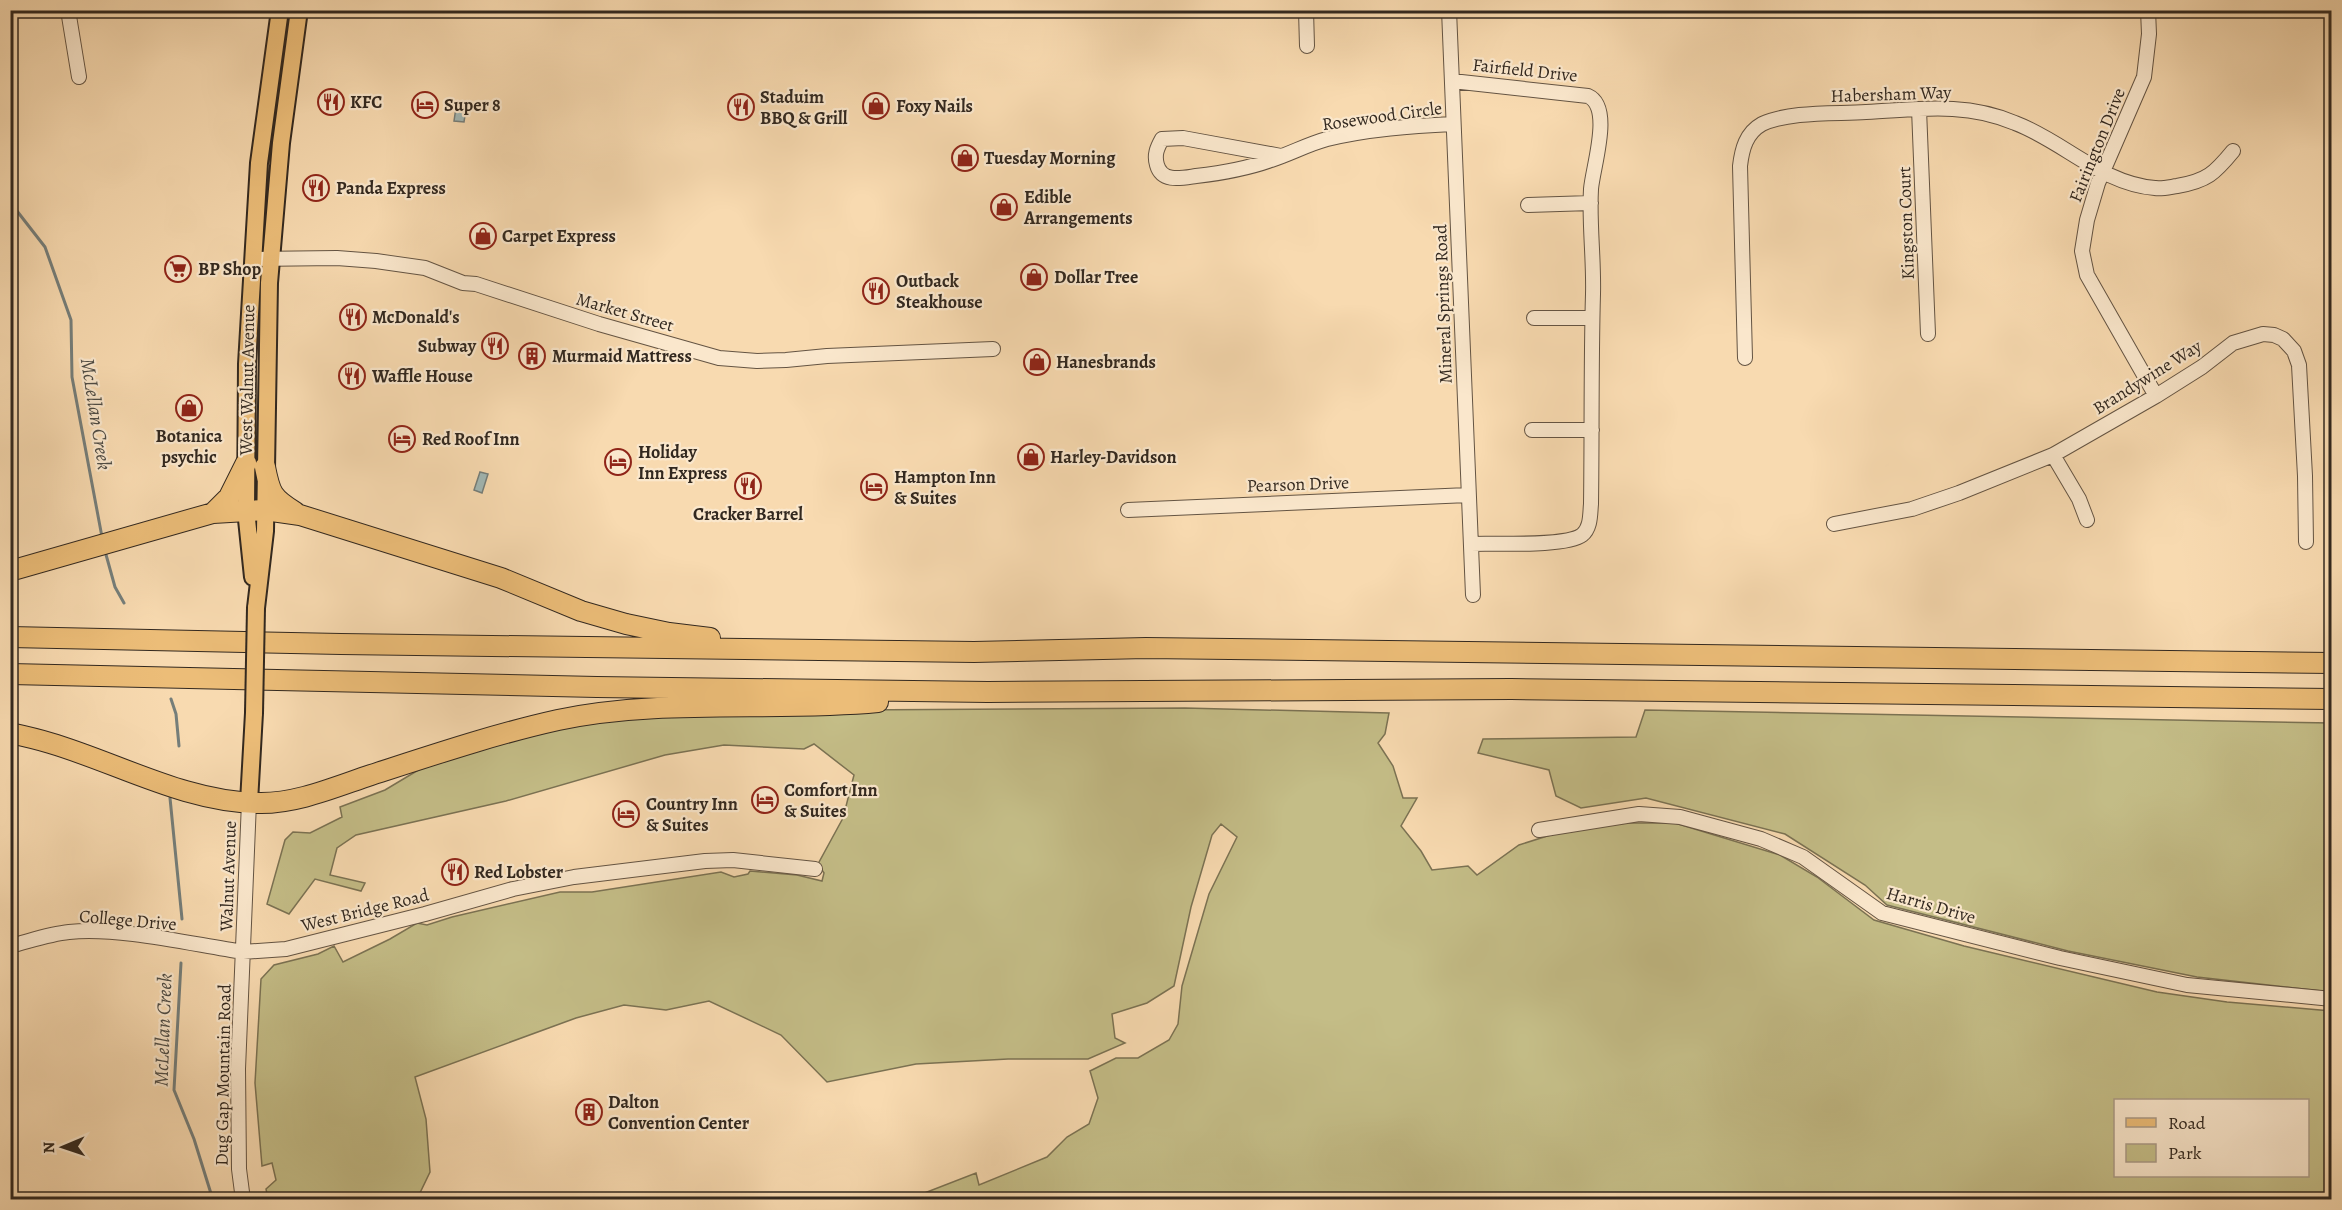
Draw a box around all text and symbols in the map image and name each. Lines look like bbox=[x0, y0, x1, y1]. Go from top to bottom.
street label: Fairfield Drive bbox=[1471, 53, 1579, 87]
street label: Habersham Way bbox=[1830, 80, 1953, 108]
street label: Fairington Drive bbox=[2063, 84, 2131, 206]
place label: Staduim BBQ & Grill bbox=[760, 85, 848, 130]
restaurant icon: KFC bbox=[316, 87, 346, 117]
place label: KFC bbox=[350, 90, 382, 114]
hotel icon: Super 8 bbox=[410, 90, 440, 120]
shop icon: Foxy Nails bbox=[861, 91, 891, 121]
restaurant icon: Staduim BBQ & Grill bbox=[726, 92, 756, 122]
place label: Super 8 bbox=[444, 93, 501, 117]
place label: Foxy Nails bbox=[896, 94, 973, 118]
street label: Rosewood Circle bbox=[1320, 96, 1444, 136]
shop icon: Tuesday Morning bbox=[950, 143, 980, 173]
place label: Tuesday Morning bbox=[984, 146, 1116, 170]
street label: Kingston Court bbox=[1892, 166, 1920, 280]
restaurant icon: Panda Express bbox=[301, 173, 331, 203]
place label: Panda Express bbox=[336, 176, 446, 200]
place label: Edible Arrangements bbox=[1023, 185, 1133, 230]
shop icon: Edible Arrangements bbox=[989, 192, 1019, 222]
shop icon: Carpet Express bbox=[468, 221, 498, 251]
place label: Carpet Express bbox=[502, 224, 616, 248]
street label: Mineral Springs Road bbox=[1428, 224, 1458, 384]
supermarket icon: BP Shop bbox=[163, 254, 193, 284]
place label: BP Shop bbox=[198, 257, 261, 281]
shop icon: Dollar Tree bbox=[1019, 262, 1049, 292]
place label: Dollar Tree bbox=[1054, 265, 1138, 289]
place label: Outback Steakhouse bbox=[896, 269, 983, 314]
restaurant icon: Outback Steakhouse bbox=[861, 276, 891, 306]
street label: Market Street bbox=[573, 287, 677, 337]
restaurant icon: McDonald's bbox=[338, 302, 368, 332]
street label: West Walnut Avenue bbox=[234, 304, 260, 457]
place label: McDonald's bbox=[372, 305, 460, 329]
restaurant icon: Subway bbox=[480, 331, 510, 361]
street label: Brandywine Way bbox=[2088, 333, 2207, 420]
place label: Subway bbox=[418, 334, 477, 358]
building icon: Murmaid Mattress bbox=[517, 341, 547, 371]
place label: Murmaid Mattress bbox=[552, 344, 692, 368]
shop icon: Hanesbrands bbox=[1022, 347, 1052, 377]
place label: Hanesbrands bbox=[1056, 350, 1156, 374]
water label: McLellan Creek bbox=[74, 356, 118, 472]
restaurant icon: Waffle House bbox=[337, 361, 367, 391]
place label: Waffle House bbox=[371, 364, 473, 388]
shop icon: Botanica psychic bbox=[174, 393, 204, 423]
place label: Botanica psychic bbox=[156, 424, 223, 469]
hotel icon: Red Roof Inn bbox=[387, 424, 417, 454]
place label: Red Roof Inn bbox=[422, 427, 520, 451]
place label: Holiday Inn Express bbox=[638, 440, 727, 485]
shop icon: Harley-Davidson bbox=[1016, 442, 1046, 472]
place label: Harley-Davidson bbox=[1050, 445, 1177, 469]
hotel icon: Holiday Inn Express bbox=[603, 447, 633, 477]
place label: Hampton Inn & Suites bbox=[894, 465, 996, 510]
street label: Pearson Drive bbox=[1246, 470, 1350, 498]
restaurant icon: Cracker Barrel bbox=[733, 471, 763, 501]
hotel icon: Hampton Inn & Suites bbox=[859, 472, 889, 502]
place label: Cracker Barrel bbox=[693, 502, 803, 526]
place label: Comfort Inn & Suites bbox=[784, 778, 878, 823]
hotel icon: Comfort Inn & Suites bbox=[750, 785, 780, 815]
place label: Country Inn & Suites bbox=[646, 792, 738, 837]
hotel icon: Country Inn & Suites bbox=[611, 799, 641, 829]
street label: Walnut Avenue bbox=[214, 820, 242, 933]
restaurant icon: Red Lobster bbox=[440, 857, 470, 887]
place label: Red Lobster bbox=[474, 860, 564, 884]
street label: Harris Drive bbox=[1884, 881, 1978, 929]
street label: West Bridge Road bbox=[298, 882, 432, 938]
street label: College Drive bbox=[78, 904, 178, 936]
water label: McLellan Creek bbox=[148, 973, 178, 1087]
street label: Dug Gap Mountain Road bbox=[209, 983, 237, 1166]
place label: Dalton Convention Center bbox=[608, 1090, 750, 1135]
building icon: Dalton Convention Center bbox=[574, 1097, 604, 1127]
legend bbox=[2114, 1099, 2309, 1177]
text: Road bbox=[2168, 1111, 2206, 1135]
north arrow bbox=[33, 1117, 93, 1177]
text: N bbox=[38, 1141, 60, 1154]
text: Park bbox=[2168, 1141, 2202, 1165]

